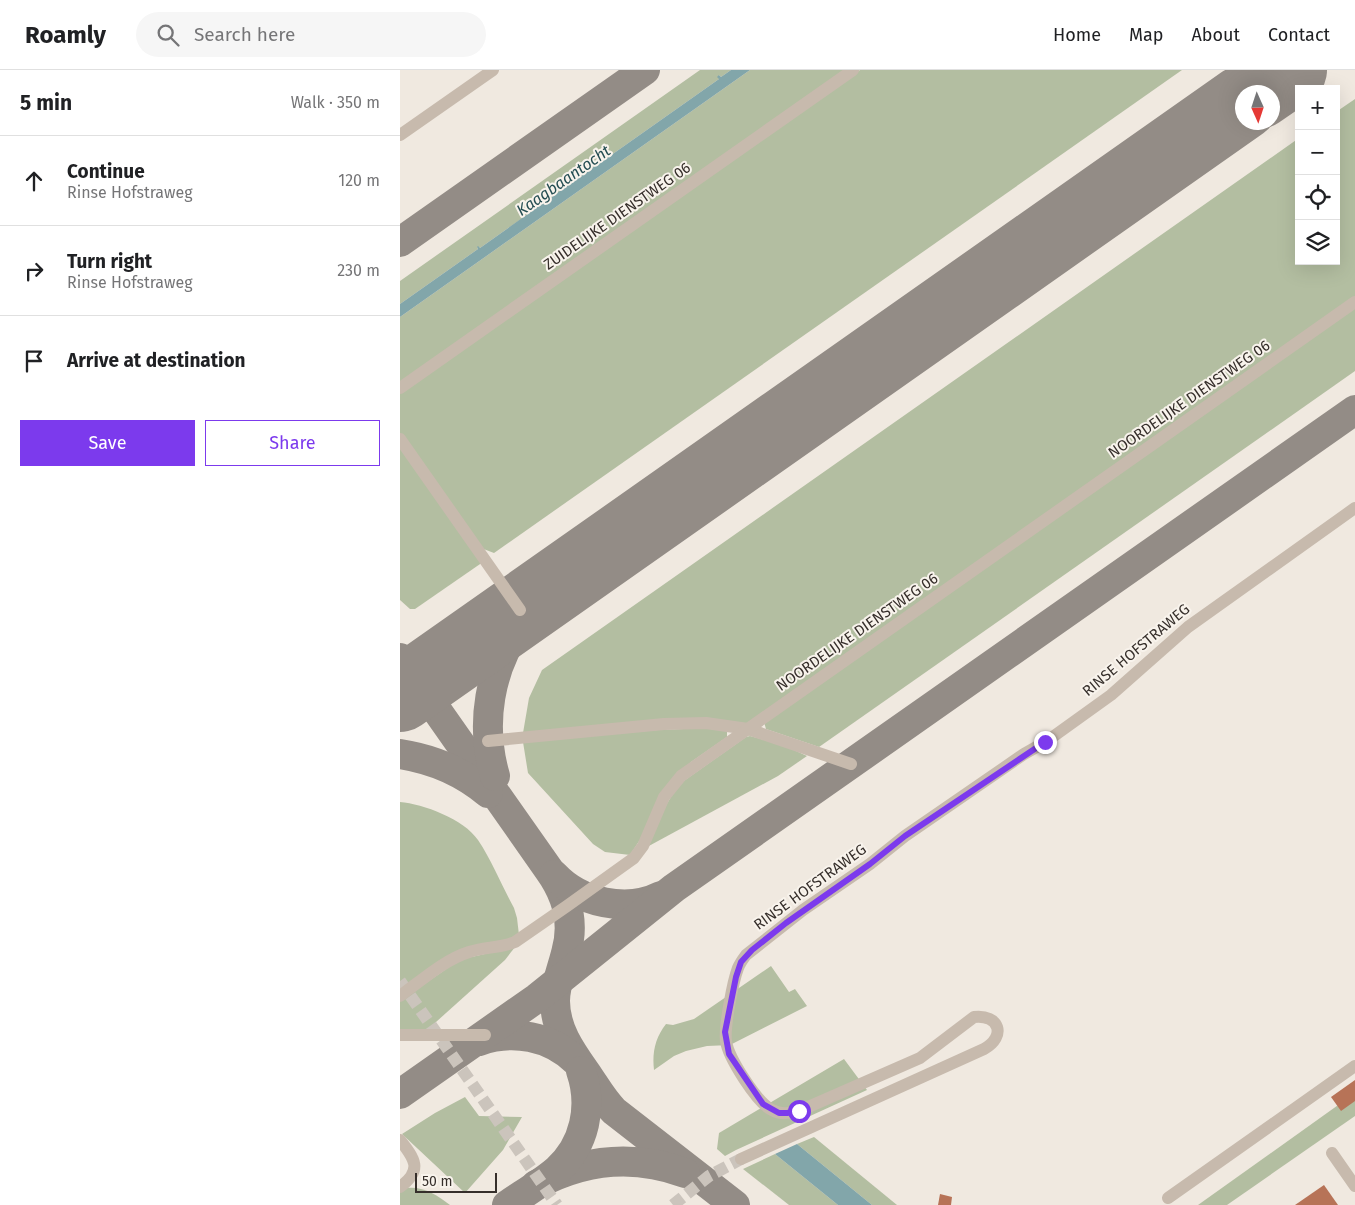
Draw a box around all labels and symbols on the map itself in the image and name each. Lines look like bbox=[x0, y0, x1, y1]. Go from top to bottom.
north arrow bbox=[1235, 85, 1280, 130]
water label: Kaagbaantocht bbox=[513, 141, 614, 220]
street label: ZUIDELIJKE DIENSTWEG 06 bbox=[540, 158, 694, 274]
street label: NOORDELIJKE DIENSTWEG 06 bbox=[1105, 336, 1273, 462]
street label: NOORDELIJKE DIENSTWEG 06 bbox=[773, 569, 941, 695]
street label: RINSE HOFSTRAWEG bbox=[1079, 600, 1193, 700]
route end bbox=[1034, 731, 1057, 754]
street label: RINSE HOFSTRAWEG bbox=[750, 840, 870, 934]
route start bbox=[788, 1100, 811, 1123]
scale bar bbox=[415, 1170, 498, 1193]

